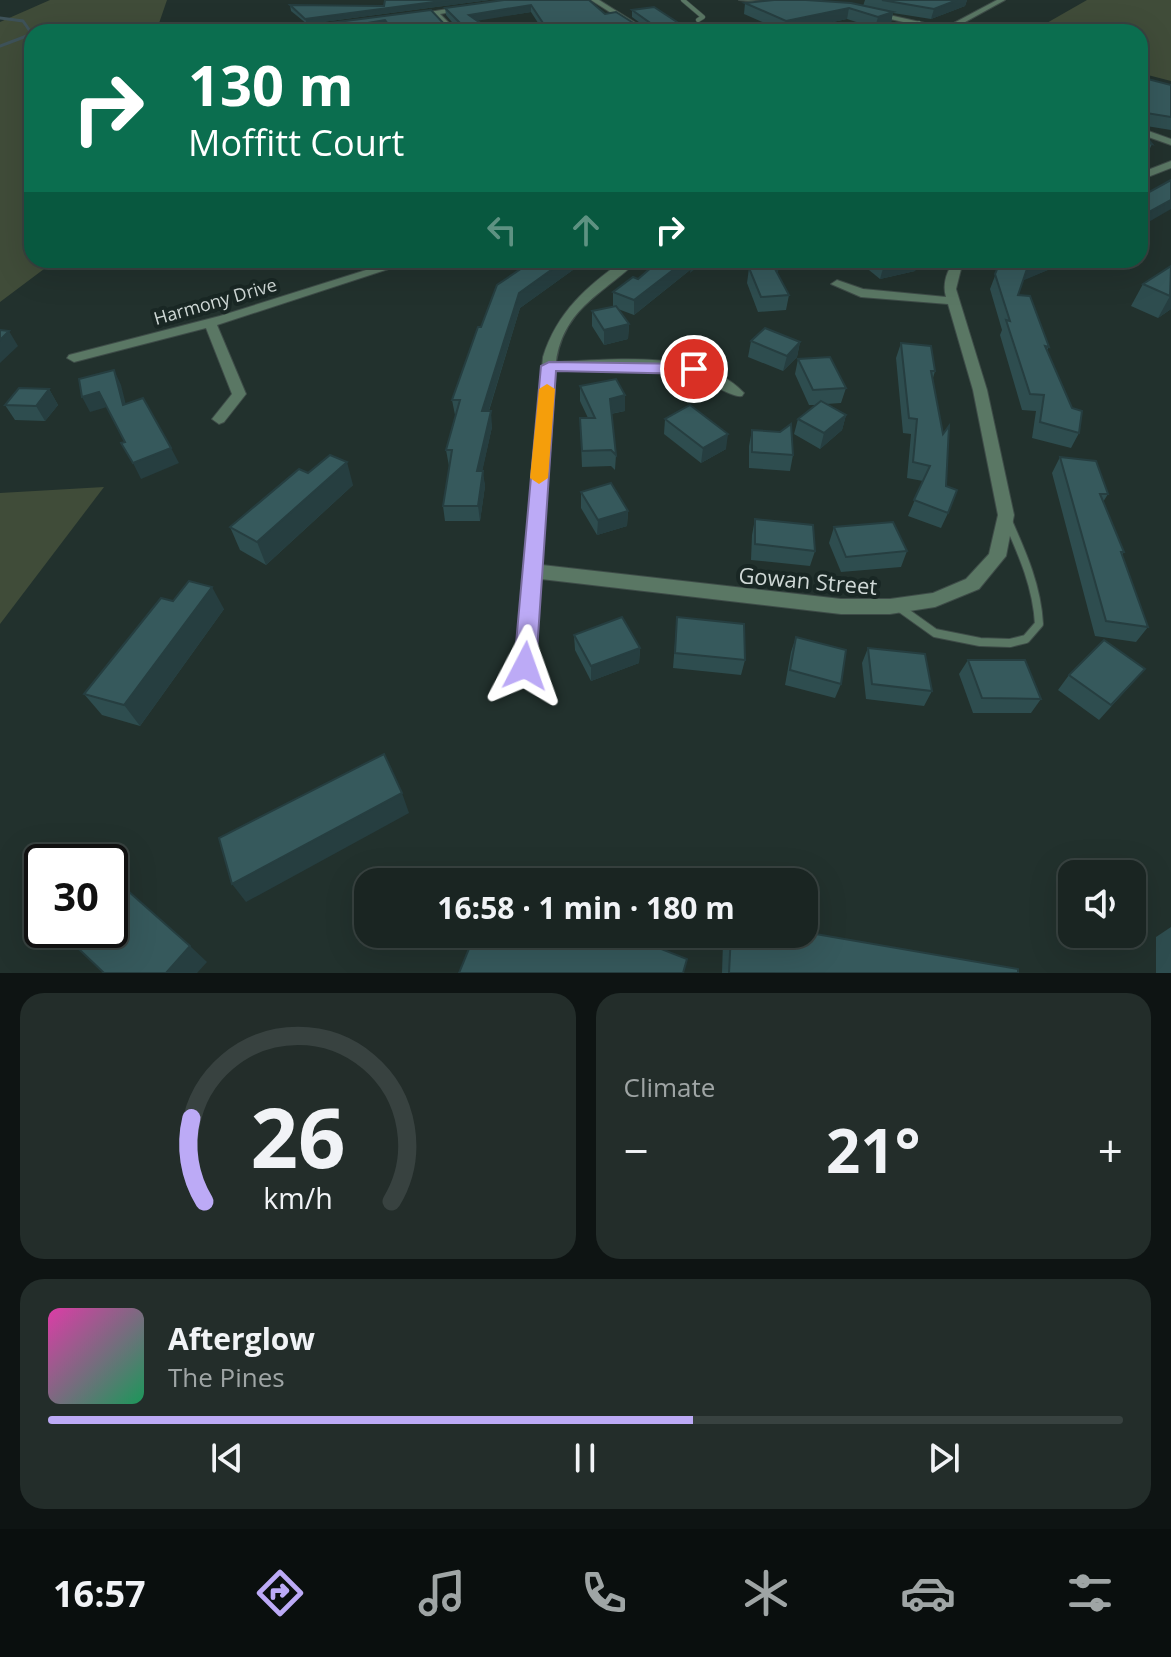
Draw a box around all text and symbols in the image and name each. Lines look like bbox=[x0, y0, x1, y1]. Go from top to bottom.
text: 130 m bbox=[188, 46, 354, 122]
icon: right bbox=[56, 56, 160, 160]
text: Moffitt Court bbox=[188, 118, 404, 167]
icon: left bbox=[480, 208, 524, 252]
icon: ahead bbox=[564, 208, 608, 252]
icon: right bbox=[648, 208, 692, 252]
street label: Harmony Drive bbox=[151, 272, 279, 330]
pin bbox=[660, 335, 728, 403]
icon: arrive bbox=[672, 347, 716, 391]
street label: Gowan Street bbox=[737, 559, 879, 601]
position arrow bbox=[483, 624, 567, 708]
speed limit sign: 30 bbox=[24, 844, 128, 948]
map controls bbox=[1058, 860, 1146, 948]
button: sound bbox=[1058, 860, 1146, 948]
text: 16:58 · 1 min · 180 m bbox=[437, 887, 735, 928]
text: Climate bbox=[624, 1069, 715, 1105]
text: 26 bbox=[250, 1079, 345, 1192]
text: 21° bbox=[826, 1109, 920, 1191]
text: − bbox=[624, 1120, 649, 1180]
text: + bbox=[1098, 1120, 1123, 1180]
text: km/h bbox=[263, 1178, 332, 1217]
text: Afterglow bbox=[168, 1318, 315, 1359]
text: The Pines bbox=[168, 1359, 285, 1395]
icon: previous bbox=[205, 1436, 249, 1480]
icon: pause bbox=[563, 1436, 607, 1480]
icon: next bbox=[922, 1436, 966, 1480]
icon: directions bbox=[252, 1565, 308, 1621]
icon: music bbox=[414, 1565, 470, 1621]
icon: phone bbox=[576, 1565, 632, 1621]
icon: climate bbox=[738, 1565, 794, 1621]
icon: car bbox=[900, 1565, 956, 1621]
icon: filters bbox=[1062, 1565, 1118, 1621]
text: 16:57 bbox=[53, 1569, 146, 1618]

